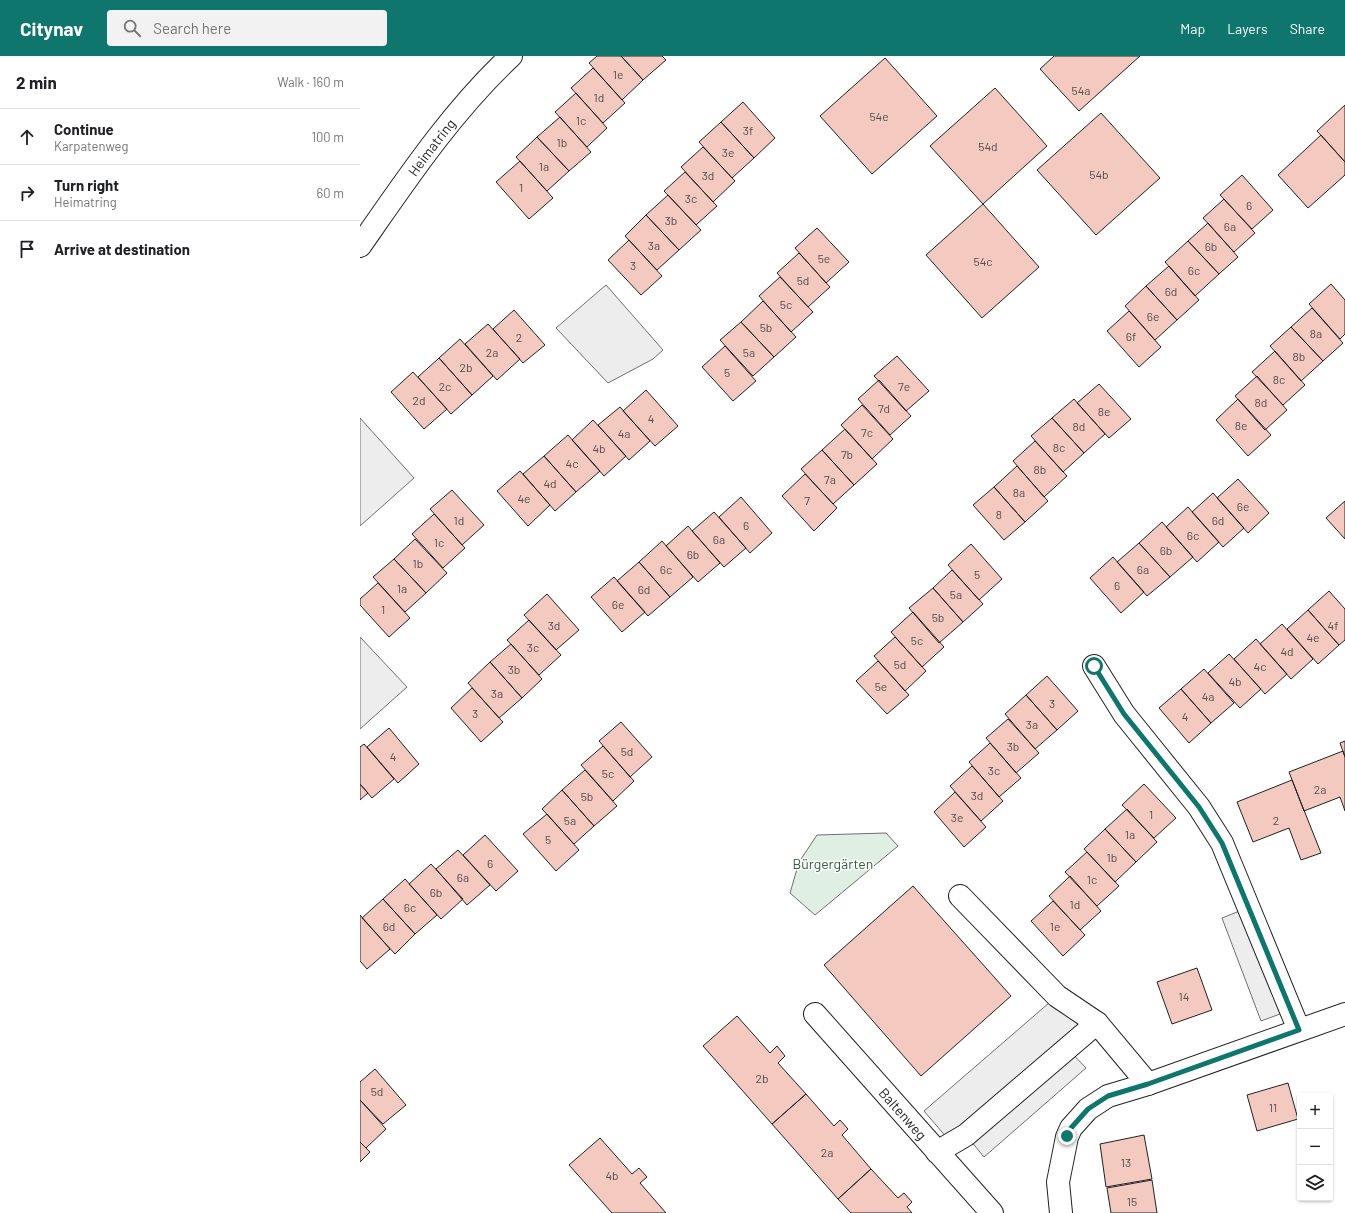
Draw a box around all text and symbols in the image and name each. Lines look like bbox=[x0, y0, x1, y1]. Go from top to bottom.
search box bbox=[107, 10, 387, 46]
text: Citynav bbox=[20, 17, 83, 40]
icon: search bbox=[121, 17, 143, 39]
text: Search here bbox=[153, 19, 231, 37]
text: Map bbox=[1180, 20, 1205, 37]
text: Layers bbox=[1227, 20, 1268, 37]
text: Share bbox=[1290, 20, 1325, 37]
house number: 1e bbox=[613, 67, 623, 81]
text: 2 min bbox=[16, 72, 57, 92]
text: Walk · 160 m bbox=[277, 74, 344, 90]
house number: 54a bbox=[1072, 83, 1090, 97]
house number: 1d bbox=[594, 90, 604, 104]
house number: 54e bbox=[869, 109, 889, 123]
house number: 1c bbox=[576, 113, 586, 127]
street label: Heimatring bbox=[404, 115, 458, 179]
text: Continue bbox=[54, 120, 114, 138]
house number: 3f bbox=[743, 123, 753, 137]
icon: ahead bbox=[16, 126, 38, 148]
text: 100 m bbox=[311, 129, 344, 145]
house number: 1b bbox=[557, 135, 567, 149]
text: Karpatenweg bbox=[54, 138, 128, 154]
house number: 54d bbox=[978, 139, 998, 153]
house number: 3e bbox=[722, 145, 734, 159]
house number: 1a bbox=[539, 159, 549, 173]
house number: 54b bbox=[1089, 167, 1109, 181]
house number: 3d bbox=[702, 168, 714, 182]
text: Turn right bbox=[54, 176, 119, 194]
house number: 1 bbox=[519, 180, 523, 194]
icon: right bbox=[16, 182, 38, 204]
text: 60 m bbox=[317, 185, 344, 201]
house number: 3c bbox=[685, 191, 697, 205]
text: Heimatring bbox=[54, 194, 117, 210]
house number: 6 bbox=[1246, 198, 1252, 212]
house number: 3b bbox=[665, 213, 677, 227]
house number: 6a bbox=[1224, 219, 1236, 233]
icon: arrive bbox=[16, 238, 38, 260]
house number: 3a bbox=[648, 238, 660, 252]
house number: 6b bbox=[1205, 239, 1217, 253]
text: Arrive at destination bbox=[54, 240, 190, 258]
house number: 5e bbox=[818, 251, 830, 265]
house number: 54c bbox=[973, 254, 993, 268]
house number: 3 bbox=[630, 258, 636, 272]
house number: 6c bbox=[1188, 263, 1200, 277]
house number: 5d bbox=[797, 273, 809, 287]
house number: 6d bbox=[1165, 284, 1177, 298]
house number: 5c bbox=[780, 297, 792, 311]
house number: 6e bbox=[1147, 309, 1159, 323]
house number: 5b bbox=[760, 320, 772, 334]
house number: 8a bbox=[1310, 326, 1322, 340]
house number: 6f bbox=[1126, 329, 1136, 343]
house number: 2 bbox=[516, 330, 522, 344]
house number: 2a bbox=[486, 345, 498, 359]
house number: 5a bbox=[743, 345, 755, 359]
house number: 8b bbox=[1293, 349, 1305, 363]
house number: 2b bbox=[460, 360, 472, 374]
house number: 5 bbox=[724, 365, 730, 379]
house number: 8c bbox=[1273, 372, 1285, 386]
house number: 2c bbox=[439, 379, 451, 393]
house number: 7e bbox=[898, 379, 910, 393]
house number: 2d bbox=[413, 393, 425, 407]
house number: 8d bbox=[1255, 395, 1267, 409]
house number: 7d bbox=[878, 401, 890, 415]
house number: 8e bbox=[1098, 404, 1110, 418]
house number: 4 bbox=[648, 411, 654, 425]
house number: 8e bbox=[1235, 418, 1247, 432]
house number: 8d bbox=[1073, 419, 1085, 433]
house number: 7c bbox=[861, 425, 873, 439]
house number: 4a bbox=[618, 426, 630, 440]
house number: 8c bbox=[1053, 440, 1065, 454]
house number: 4b bbox=[592, 441, 606, 455]
house number: 7b bbox=[841, 447, 853, 461]
house number: 4c bbox=[566, 456, 578, 470]
house number: 8b bbox=[1034, 462, 1046, 476]
house number: 7a bbox=[824, 472, 836, 486]
house number: 4d bbox=[543, 476, 557, 490]
house number: 8a bbox=[1013, 485, 1025, 499]
house number: 4e bbox=[517, 491, 531, 505]
house number: 7 bbox=[804, 493, 810, 507]
house number: 6e bbox=[1237, 499, 1249, 513]
house number: 8 bbox=[996, 507, 1002, 521]
house number: 1d bbox=[454, 513, 464, 527]
house number: 6d bbox=[1212, 513, 1224, 527]
house number: 6 bbox=[743, 518, 749, 532]
house number: 6c bbox=[1187, 528, 1199, 542]
house number: 6a bbox=[713, 532, 725, 546]
house number: 1c bbox=[434, 535, 444, 549]
house number: 6b bbox=[1160, 543, 1172, 557]
house number: 6b bbox=[687, 547, 699, 561]
house number: 1b bbox=[413, 556, 423, 570]
house number: 6c bbox=[660, 562, 672, 576]
house number: 6a bbox=[1137, 562, 1149, 576]
house number: 5 bbox=[974, 567, 980, 581]
house number: 6 bbox=[1114, 578, 1120, 592]
house number: 1a bbox=[397, 581, 407, 595]
house number: 6d bbox=[638, 582, 650, 596]
house number: 5a bbox=[950, 587, 962, 601]
house number: 6e bbox=[612, 597, 624, 611]
house number: 1 bbox=[381, 602, 385, 616]
house number: 5b bbox=[932, 610, 944, 624]
house number: 3d bbox=[548, 618, 560, 632]
house number: 4f bbox=[1328, 618, 1338, 632]
house number: 4e bbox=[1306, 630, 1320, 644]
house number: 5c bbox=[911, 633, 923, 647]
house number: 3c bbox=[527, 640, 539, 654]
house number: 4d bbox=[1280, 644, 1294, 658]
house number: 5d bbox=[894, 657, 906, 671]
route start bbox=[1085, 657, 1103, 675]
house number: 4c bbox=[1254, 659, 1266, 673]
house number: 3b bbox=[508, 662, 520, 676]
house number: 4b bbox=[1228, 674, 1242, 688]
house number: 5e bbox=[875, 679, 887, 693]
house number: 3a bbox=[491, 686, 503, 700]
house number: 4a bbox=[1202, 689, 1214, 703]
house number: 3 bbox=[1049, 696, 1055, 710]
house number: 3 bbox=[472, 706, 478, 720]
house number: 4 bbox=[1182, 709, 1188, 723]
house number: 3a bbox=[1026, 717, 1038, 731]
house number: 3b bbox=[1007, 739, 1019, 753]
house number: 5d bbox=[621, 744, 633, 758]
house number: 4 bbox=[390, 749, 396, 763]
house number: 3c bbox=[988, 763, 1000, 777]
house number: 5c bbox=[602, 766, 614, 780]
house number: 2a bbox=[1314, 782, 1326, 796]
house number: 3d bbox=[971, 788, 983, 802]
house number: 5b bbox=[581, 789, 593, 803]
house number: 1 bbox=[1149, 807, 1153, 821]
house number: 3e bbox=[951, 810, 963, 824]
house number: 5a bbox=[564, 813, 576, 827]
house number: 2 bbox=[1273, 813, 1279, 827]
house number: 1a bbox=[1125, 827, 1135, 841]
house number: 5 bbox=[545, 832, 551, 846]
house number: 1b bbox=[1107, 850, 1117, 864]
park label: Bürgergärten bbox=[793, 855, 873, 872]
house number: 6 bbox=[487, 856, 493, 870]
house number: 6a bbox=[457, 870, 469, 884]
house number: 1c bbox=[1087, 872, 1097, 886]
house number: 6b bbox=[430, 885, 442, 899]
house number: 1d bbox=[1070, 897, 1080, 911]
house number: 6c bbox=[404, 900, 416, 914]
house number: 6d bbox=[383, 919, 395, 933]
house number: 1e bbox=[1050, 919, 1060, 933]
house number: 14 bbox=[1179, 989, 1189, 1003]
house number: 2b bbox=[756, 1071, 768, 1085]
house number: 5d bbox=[371, 1084, 383, 1098]
street label: Baltenweg bbox=[876, 1084, 931, 1143]
map controls bbox=[1297, 1093, 1333, 1201]
button: + bbox=[1297, 1093, 1333, 1129]
house number: 11 bbox=[1269, 1100, 1277, 1114]
route end bbox=[1058, 1127, 1076, 1145]
button: − bbox=[1297, 1129, 1333, 1165]
house number: 2a bbox=[821, 1145, 833, 1159]
house number: 13 bbox=[1121, 1155, 1131, 1169]
button: layers bbox=[1297, 1165, 1333, 1201]
house number: 4b bbox=[605, 1168, 619, 1182]
house number: 15 bbox=[1127, 1194, 1137, 1208]

